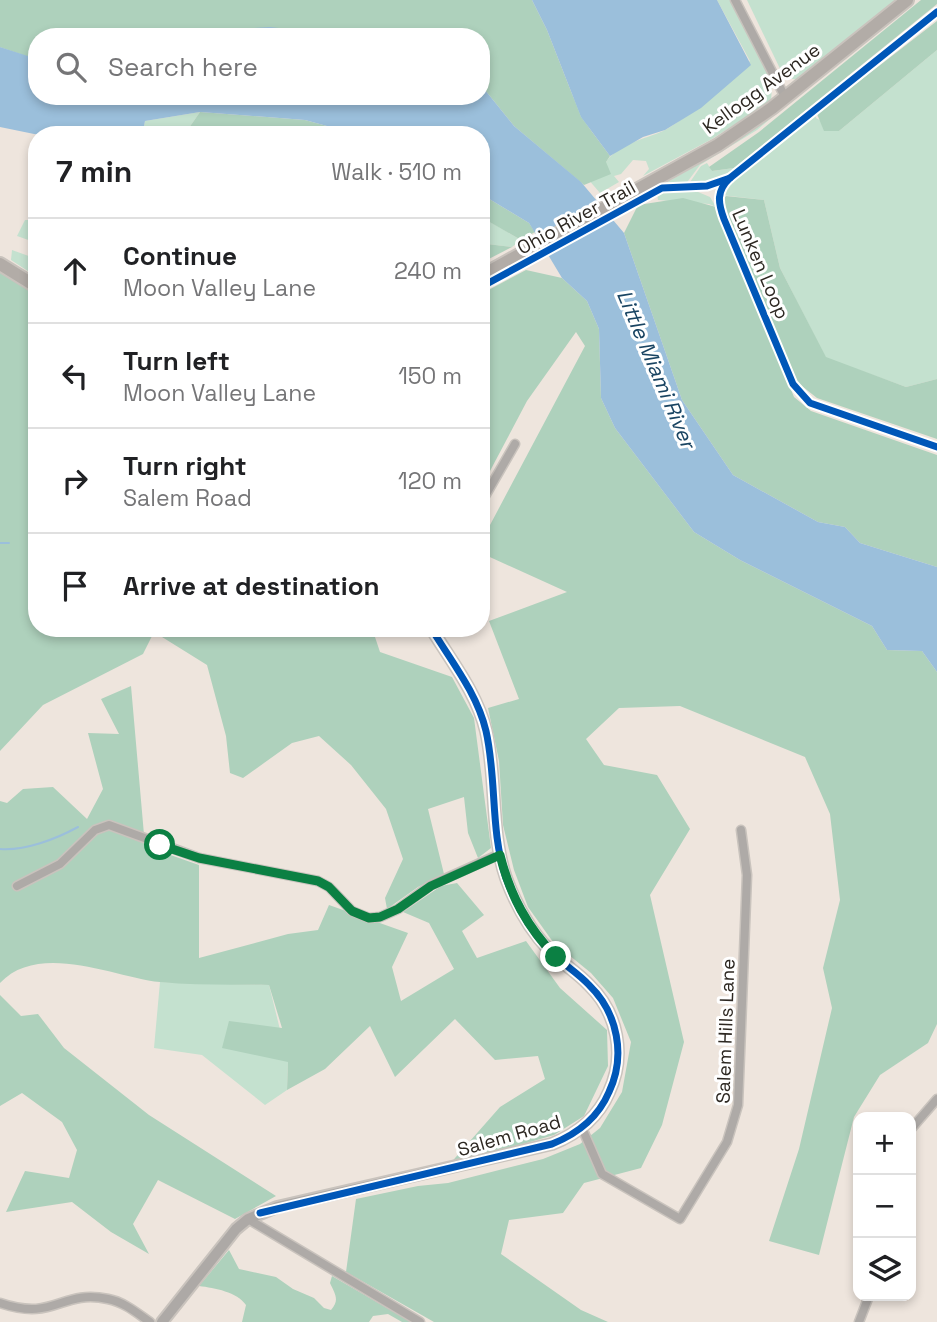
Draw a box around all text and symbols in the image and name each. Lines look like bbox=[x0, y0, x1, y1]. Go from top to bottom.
search box bbox=[28, 28, 490, 105]
street label: Kellogg Avenue bbox=[697, 37, 825, 140]
icon: search bbox=[52, 48, 90, 86]
text: Search here bbox=[108, 50, 258, 84]
text: 7 min bbox=[56, 152, 132, 191]
text: Walk · 510 m bbox=[331, 157, 462, 187]
street label: Ohio River Trail bbox=[513, 175, 640, 260]
street label: Lunken Loop bbox=[726, 205, 795, 323]
text: Continue bbox=[123, 239, 237, 273]
icon: ahead bbox=[56, 252, 94, 290]
text: 240 m bbox=[394, 256, 462, 286]
text: Moon Valley Lane bbox=[123, 273, 316, 303]
water label: Little Miami River bbox=[611, 285, 703, 454]
text: Turn left bbox=[123, 344, 230, 378]
icon: left bbox=[56, 357, 94, 395]
text: 150 m bbox=[398, 361, 462, 391]
text: Moon Valley Lane bbox=[123, 378, 316, 408]
text: Turn right bbox=[123, 449, 247, 483]
icon: right bbox=[56, 462, 94, 500]
text: 120 m bbox=[398, 466, 462, 496]
text: Salem Road bbox=[123, 483, 252, 513]
icon: arrive bbox=[56, 567, 94, 605]
text: Arrive at destination bbox=[123, 569, 380, 603]
route start bbox=[144, 829, 175, 860]
route end bbox=[540, 941, 571, 972]
street label: Salem Hills Lane bbox=[710, 958, 741, 1104]
street label: Salem Road bbox=[455, 1109, 564, 1162]
map controls bbox=[853, 1112, 916, 1301]
button: + bbox=[853, 1112, 916, 1175]
button: − bbox=[853, 1175, 916, 1238]
button: layers bbox=[853, 1238, 916, 1301]

